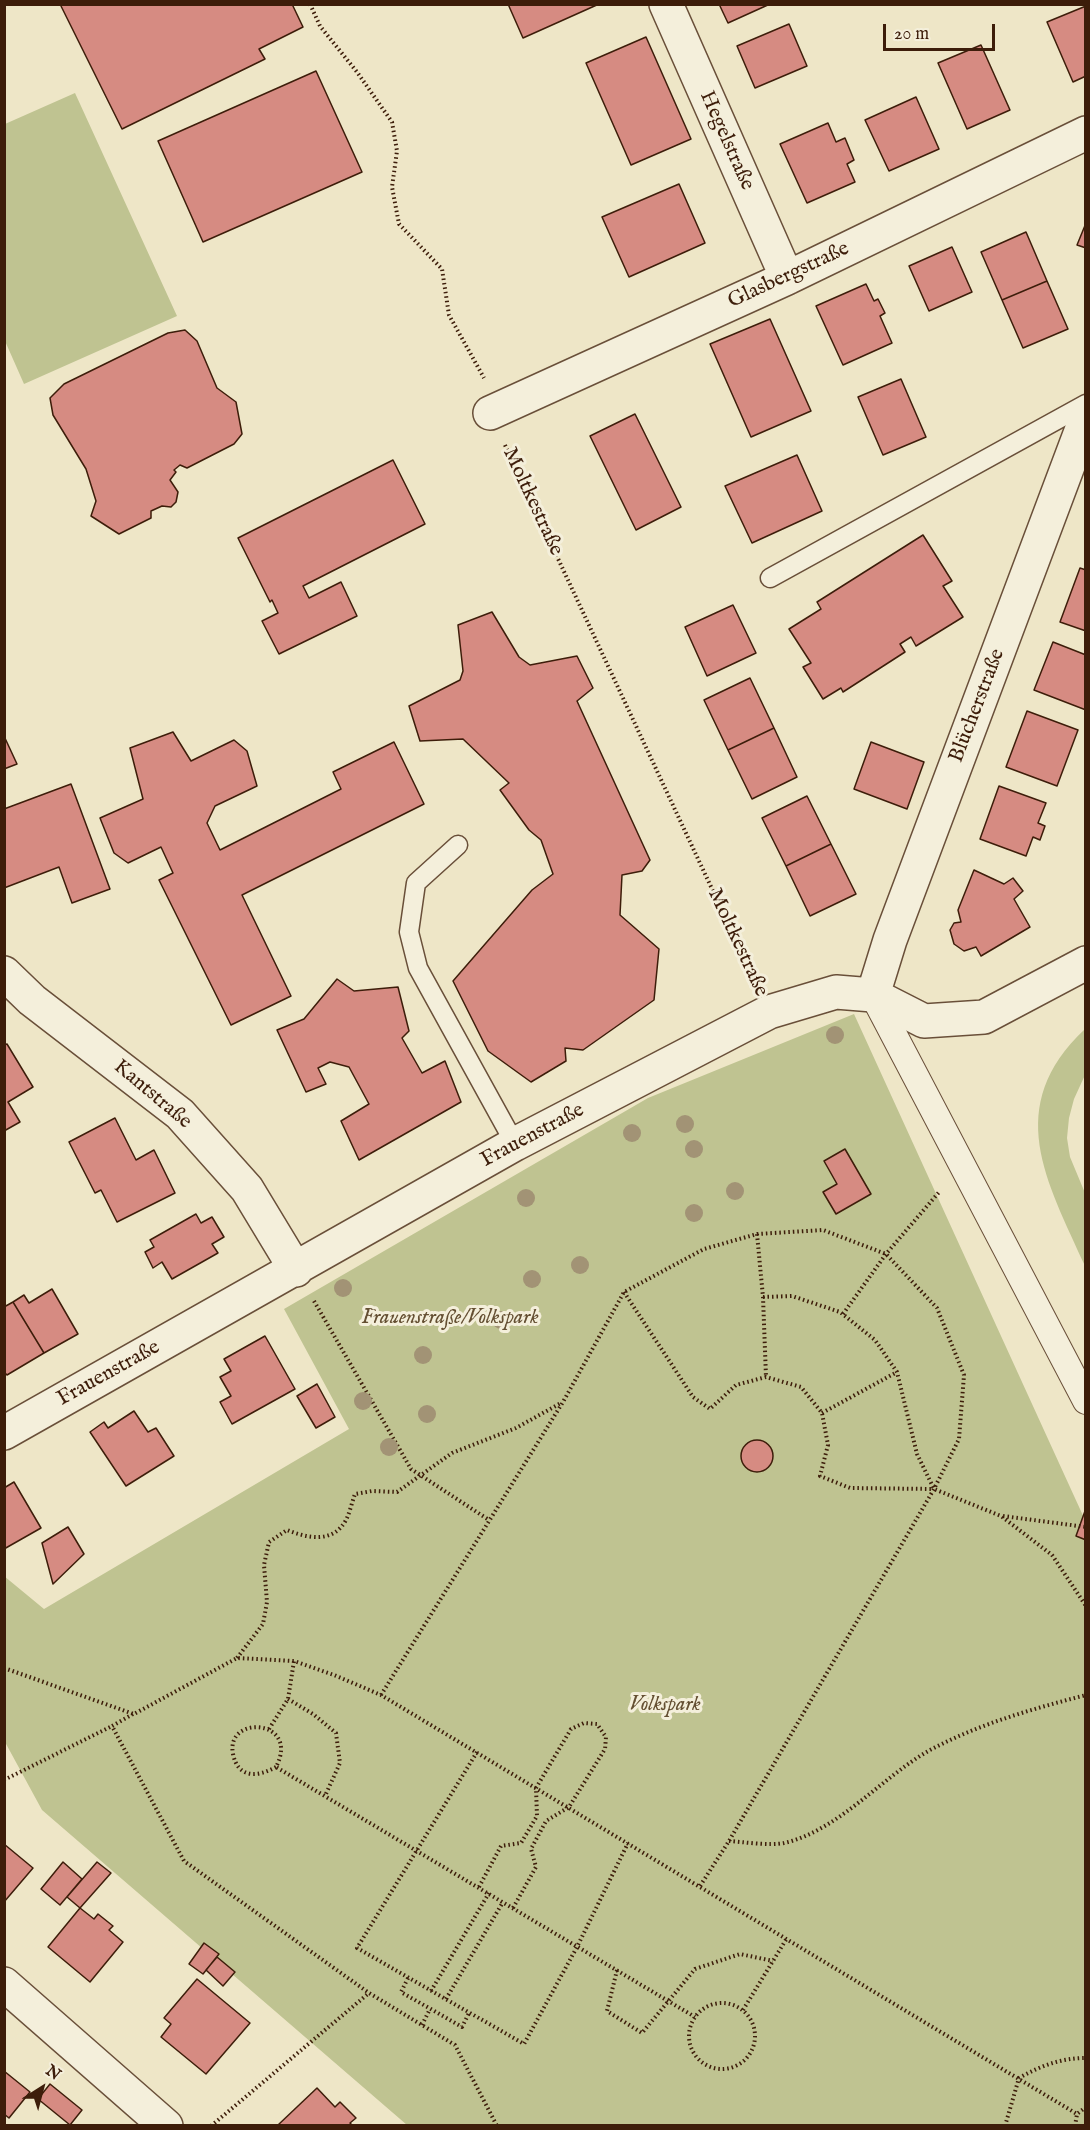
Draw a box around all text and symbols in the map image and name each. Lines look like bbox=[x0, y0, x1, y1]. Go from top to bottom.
scale bar bbox=[886, 12, 998, 50]
text: 20 m bbox=[894, 23, 929, 46]
street label: Hegelstraße bbox=[693, 87, 759, 195]
street label: Glasbergstraße bbox=[724, 237, 854, 315]
street label: Moltkestraße bbox=[496, 444, 568, 560]
street label: Blücherstraße bbox=[945, 646, 1011, 766]
street label: Moltkestraße bbox=[701, 885, 773, 1001]
street label: Kantstraße bbox=[108, 1055, 196, 1135]
street label: Frauenstraße bbox=[477, 1098, 589, 1174]
park label: Frauenstraße/Volkspark bbox=[361, 1306, 539, 1332]
street label: Frauenstraße bbox=[53, 1335, 165, 1413]
park label: Volkspark bbox=[629, 1693, 701, 1719]
north arrow bbox=[12, 2058, 72, 2118]
text: N bbox=[41, 2061, 64, 2086]

